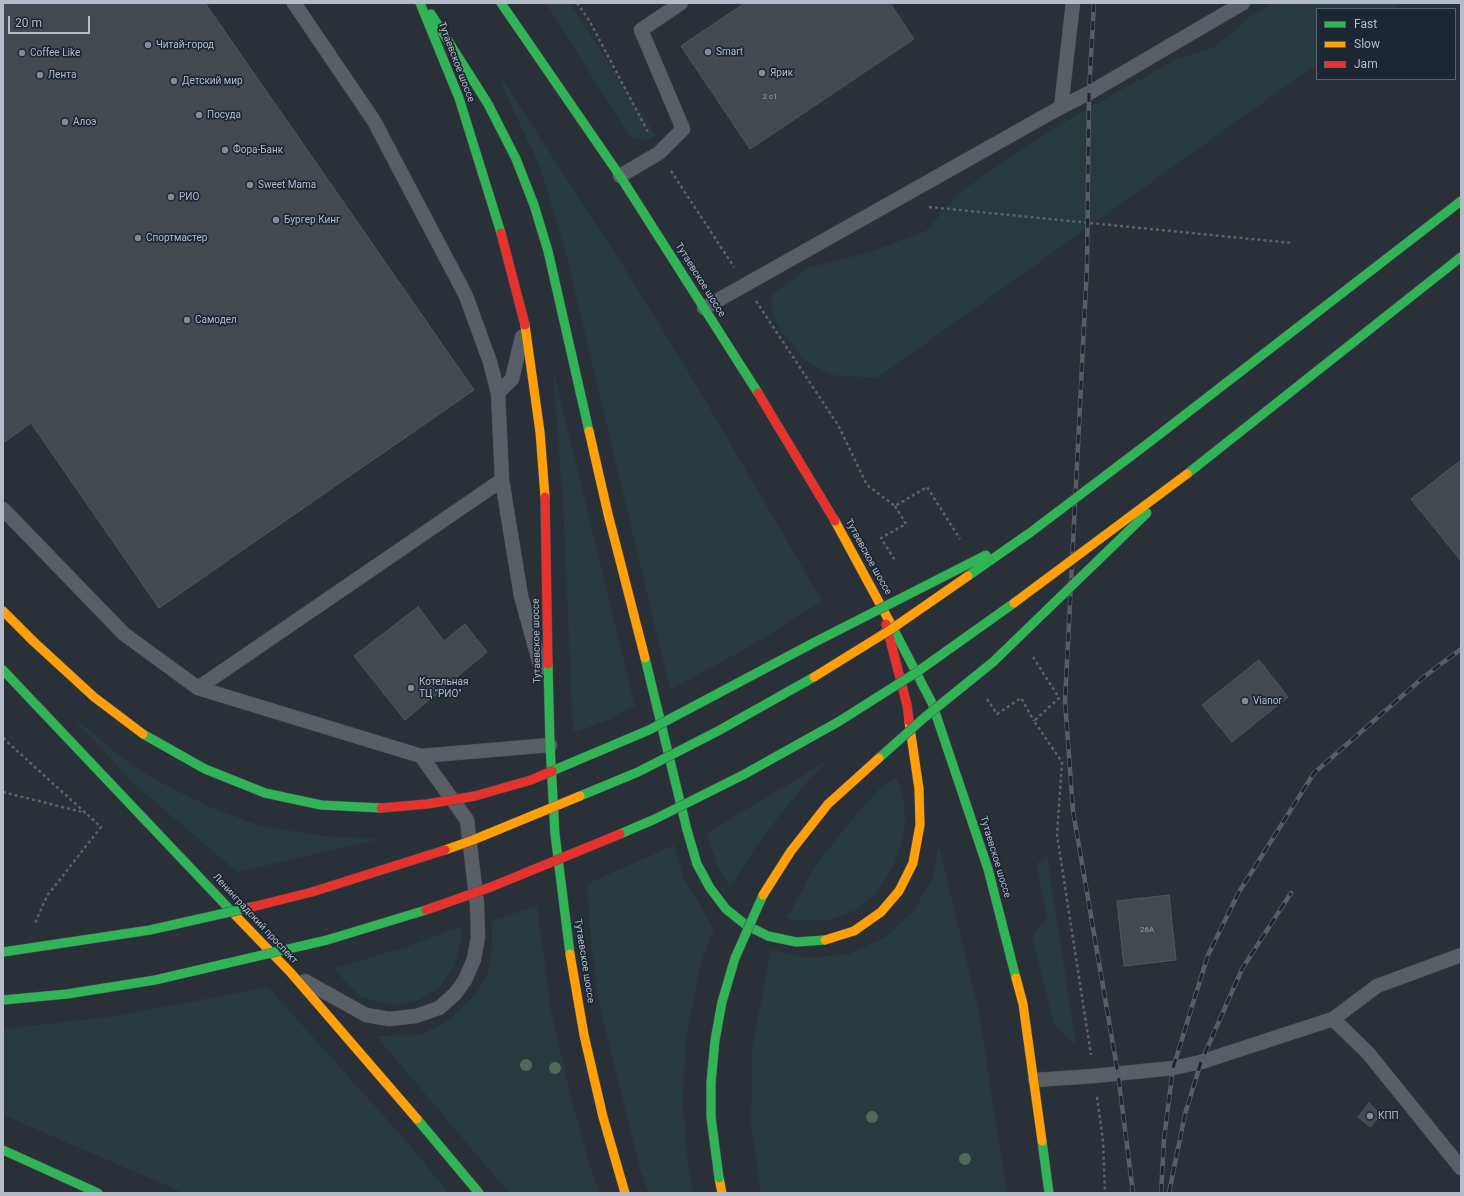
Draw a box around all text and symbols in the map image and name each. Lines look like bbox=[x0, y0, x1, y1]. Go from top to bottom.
scale bar bbox=[10, 8, 92, 34]
legend bbox=[1316, 8, 1456, 80]
text: 20 m bbox=[15, 16, 42, 30]
text: Fast bbox=[1354, 17, 1377, 31]
street label: Тутаевское шоссе bbox=[435, 20, 477, 104]
text: Slow bbox=[1354, 37, 1380, 51]
place label: Читай-город bbox=[156, 39, 214, 51]
marker: Читай-город bbox=[143, 40, 153, 50]
place label: Smart bbox=[716, 46, 743, 58]
place label: Coffee Like bbox=[30, 47, 80, 59]
marker: Smart bbox=[703, 47, 713, 57]
marker: Coffee Like bbox=[17, 48, 27, 58]
text: Jam bbox=[1354, 57, 1378, 71]
place label: Ярик bbox=[770, 67, 793, 79]
marker: Ярик bbox=[757, 68, 767, 78]
place label: Лента bbox=[48, 69, 76, 81]
marker: Лента bbox=[35, 70, 45, 80]
place label: Детский мир bbox=[182, 75, 243, 87]
marker: Детский мир bbox=[169, 76, 179, 86]
house number: 2 с1 bbox=[762, 92, 778, 102]
place label: Посуда bbox=[207, 109, 241, 121]
marker: Посуда bbox=[194, 110, 204, 120]
place label: Алоэ bbox=[73, 116, 96, 128]
marker: Алоэ bbox=[60, 117, 70, 127]
place label: Фора-Банк bbox=[233, 144, 283, 156]
marker: Фора-Банк bbox=[220, 145, 230, 155]
place label: Sweet Mama bbox=[258, 179, 316, 191]
marker: Sweet Mama bbox=[245, 180, 255, 190]
place label: РИО bbox=[179, 191, 199, 203]
marker: РИО bbox=[166, 192, 176, 202]
place label: Бургер Кинг bbox=[284, 214, 340, 226]
marker: Бургер Кинг bbox=[271, 215, 281, 225]
place label: Спортмастер bbox=[146, 232, 207, 244]
marker: Спортмастер bbox=[133, 233, 143, 243]
street label: Тутаевское шоссе bbox=[672, 241, 728, 319]
place label: Самодел bbox=[195, 314, 237, 326]
marker: Самодел bbox=[182, 315, 192, 325]
street label: Тутаевское шоссе bbox=[842, 517, 894, 597]
street label: Тутаевское шоссе bbox=[530, 598, 544, 684]
place label: Котельная ТЦ "РИО" bbox=[419, 676, 469, 700]
marker: Котельная ТЦ "РИО" bbox=[406, 683, 416, 693]
place label: Vianor bbox=[1253, 695, 1282, 707]
marker: Vianor bbox=[1240, 696, 1250, 706]
street label: Тутаевское шоссе bbox=[977, 815, 1013, 899]
street label: Ленинградский проспект bbox=[210, 871, 300, 967]
street label: Тутаевское шоссе bbox=[571, 918, 597, 1004]
house number: 26А bbox=[1140, 925, 1154, 935]
place label: КПП bbox=[1378, 1110, 1399, 1122]
marker: КПП bbox=[1365, 1111, 1375, 1121]

